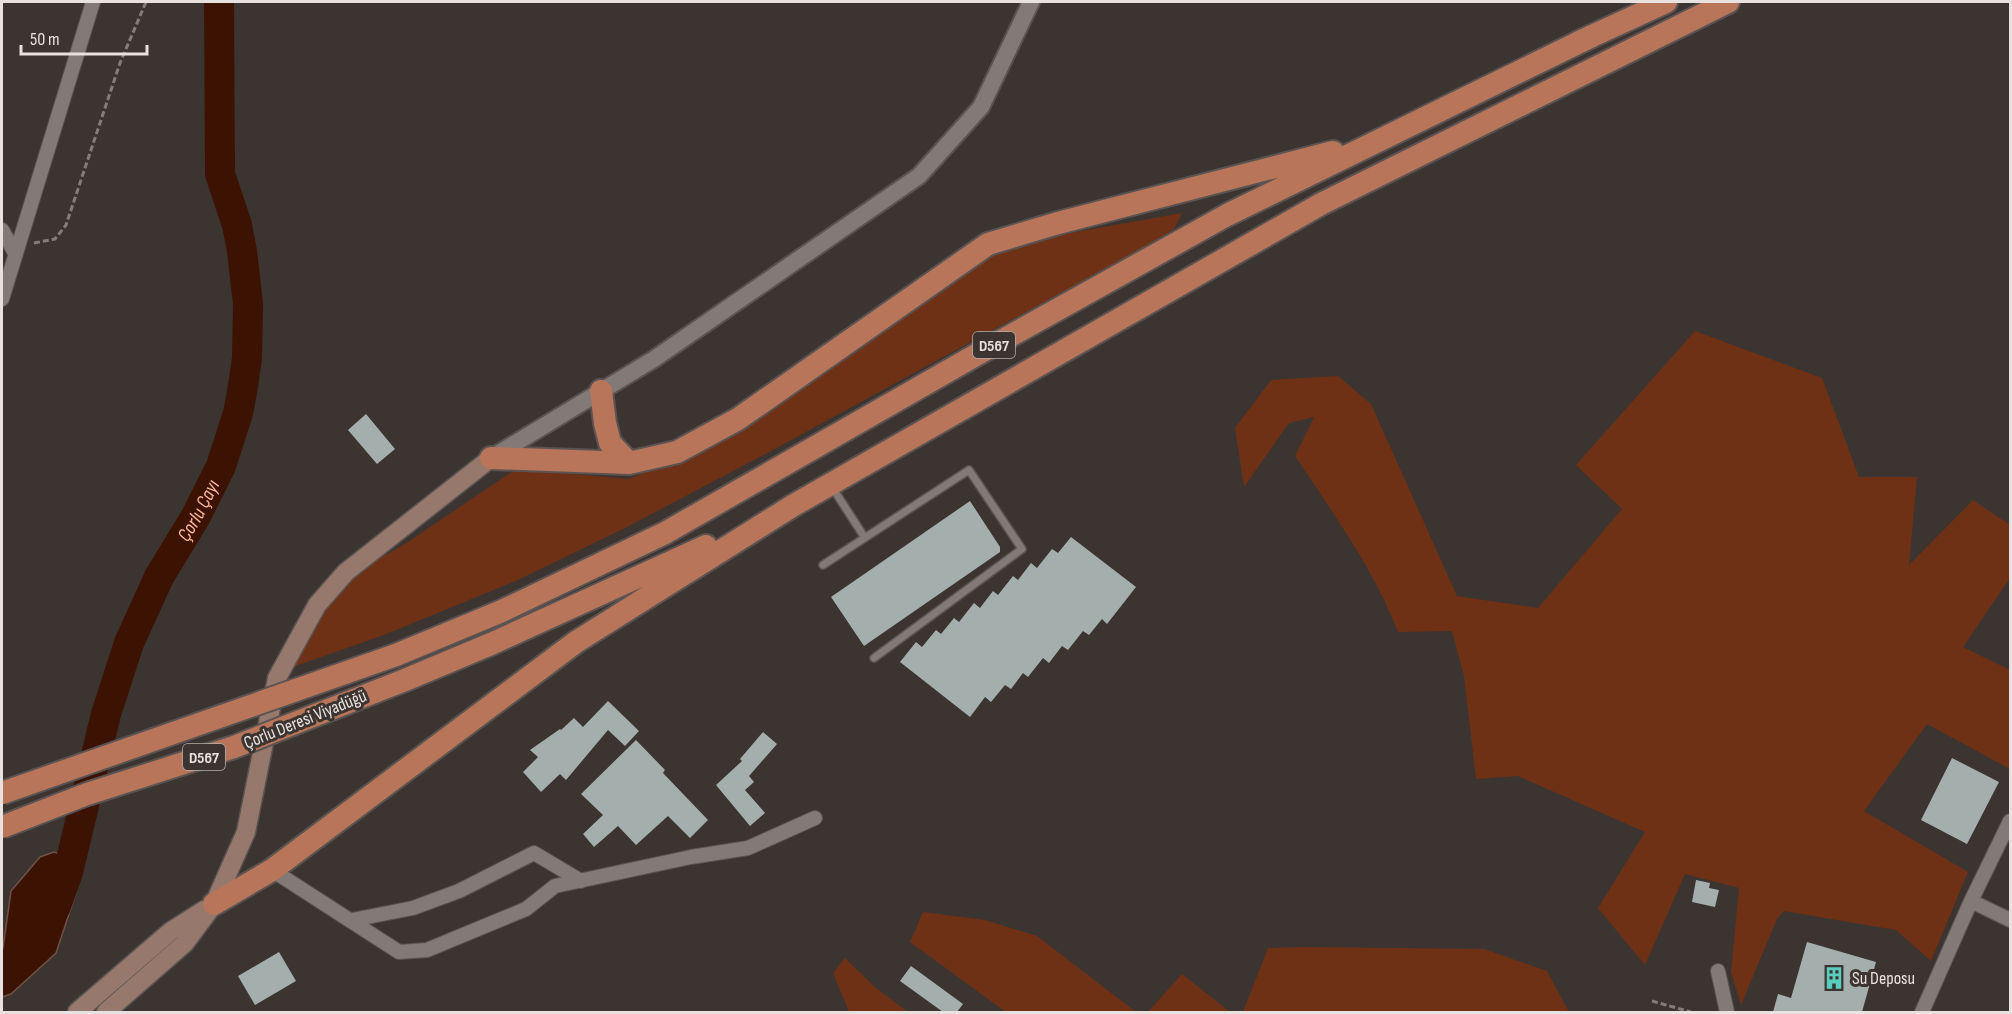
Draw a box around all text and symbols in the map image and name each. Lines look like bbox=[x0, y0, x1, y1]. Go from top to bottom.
scale bar bbox=[21, 18, 147, 56]
text: 50 m bbox=[30, 29, 60, 50]
road number: D567 bbox=[973, 332, 1015, 358]
water label: Çorlu Çayı bbox=[172, 476, 225, 546]
street label: Çorlu Deresi Viyadüğü bbox=[241, 685, 370, 754]
road number: D567 bbox=[183, 744, 225, 770]
building icon: Su Deposu bbox=[1821, 965, 1847, 991]
place label: Su Deposu bbox=[1852, 968, 1915, 989]

